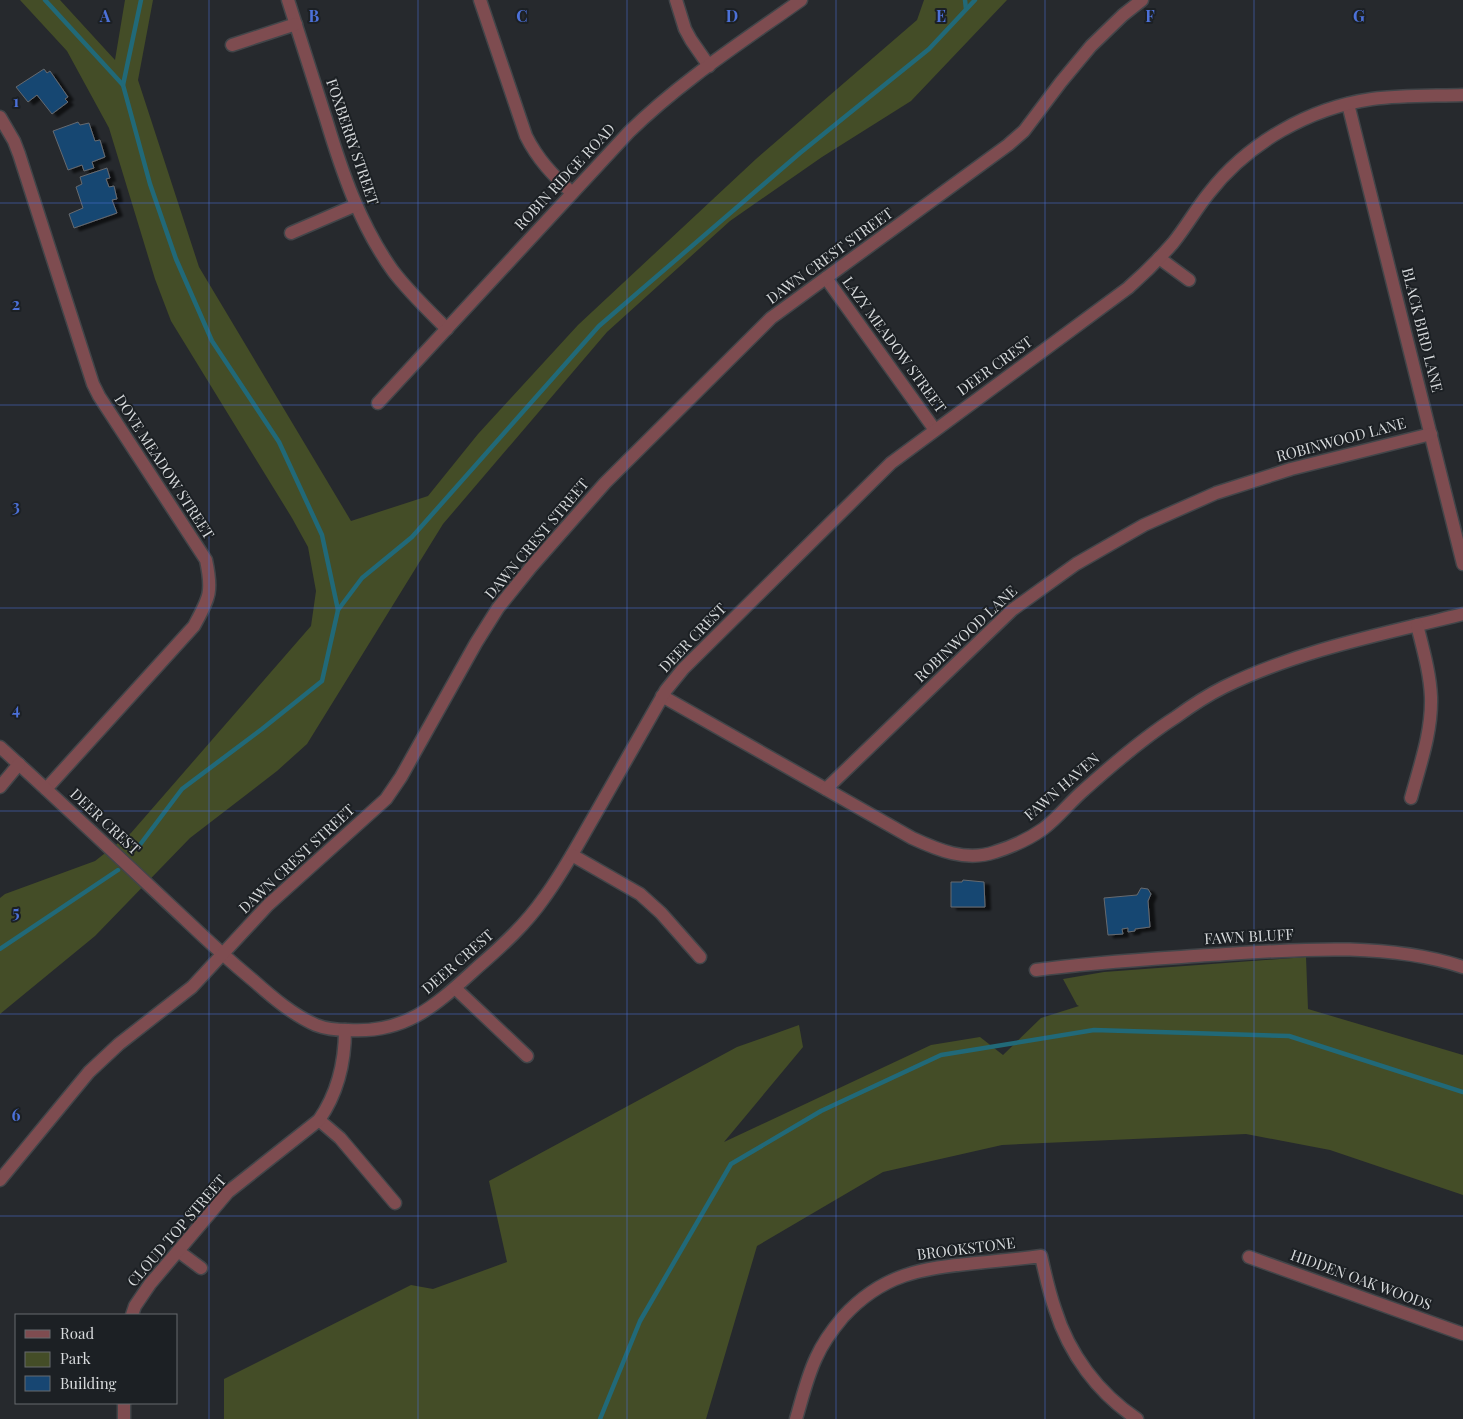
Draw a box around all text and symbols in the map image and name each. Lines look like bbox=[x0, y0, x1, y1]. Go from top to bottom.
text: A bbox=[99, 5, 111, 26]
text: B bbox=[309, 5, 320, 26]
text: C bbox=[516, 5, 528, 26]
text: D bbox=[726, 5, 738, 26]
text: E bbox=[936, 5, 946, 26]
text: F bbox=[1145, 5, 1155, 26]
text: G bbox=[1353, 5, 1365, 26]
street label: FOXBERRY STREET bbox=[322, 76, 384, 208]
text: 1 bbox=[13, 90, 19, 111]
street label: ROBIN RIDGE ROAD bbox=[510, 119, 619, 234]
street label: DAWN CREST STREET bbox=[762, 202, 897, 308]
street label: BLACK BIRD LANE bbox=[1398, 265, 1448, 394]
street label: LAZY MEADOW STREET bbox=[839, 272, 951, 417]
text: 2 bbox=[12, 293, 20, 314]
street label: DEER CREST bbox=[953, 331, 1036, 399]
street label: DOVE MEADOW STREET bbox=[110, 390, 219, 543]
street label: ROBINWOOD LANE bbox=[1274, 412, 1408, 466]
street label: DAWN CREST STREET bbox=[480, 474, 593, 603]
text: 3 bbox=[12, 495, 20, 516]
street label: ROBINWOOD LANE bbox=[910, 580, 1021, 686]
street label: DEER CREST bbox=[654, 598, 730, 676]
text: 4 bbox=[12, 698, 20, 719]
street label: FAWN HAVEN bbox=[1019, 748, 1104, 825]
street label: DEER CREST bbox=[66, 784, 145, 859]
street label: DAWN CREST STREET bbox=[234, 799, 359, 917]
text: 5 bbox=[12, 901, 20, 922]
street label: FAWN BLUFF bbox=[1204, 924, 1295, 948]
street label: DEER CREST bbox=[417, 925, 497, 998]
text: 6 bbox=[12, 1104, 21, 1125]
street label: CLOUD TOP STREET bbox=[122, 1170, 230, 1290]
street label: BROOKSTONE bbox=[916, 1232, 1016, 1264]
street label: HIDDEN OAK WOODS bbox=[1288, 1244, 1435, 1314]
legend bbox=[15, 1314, 178, 1404]
text: Road bbox=[60, 1323, 94, 1343]
text: Park bbox=[60, 1348, 92, 1368]
text: Building bbox=[60, 1373, 117, 1393]

